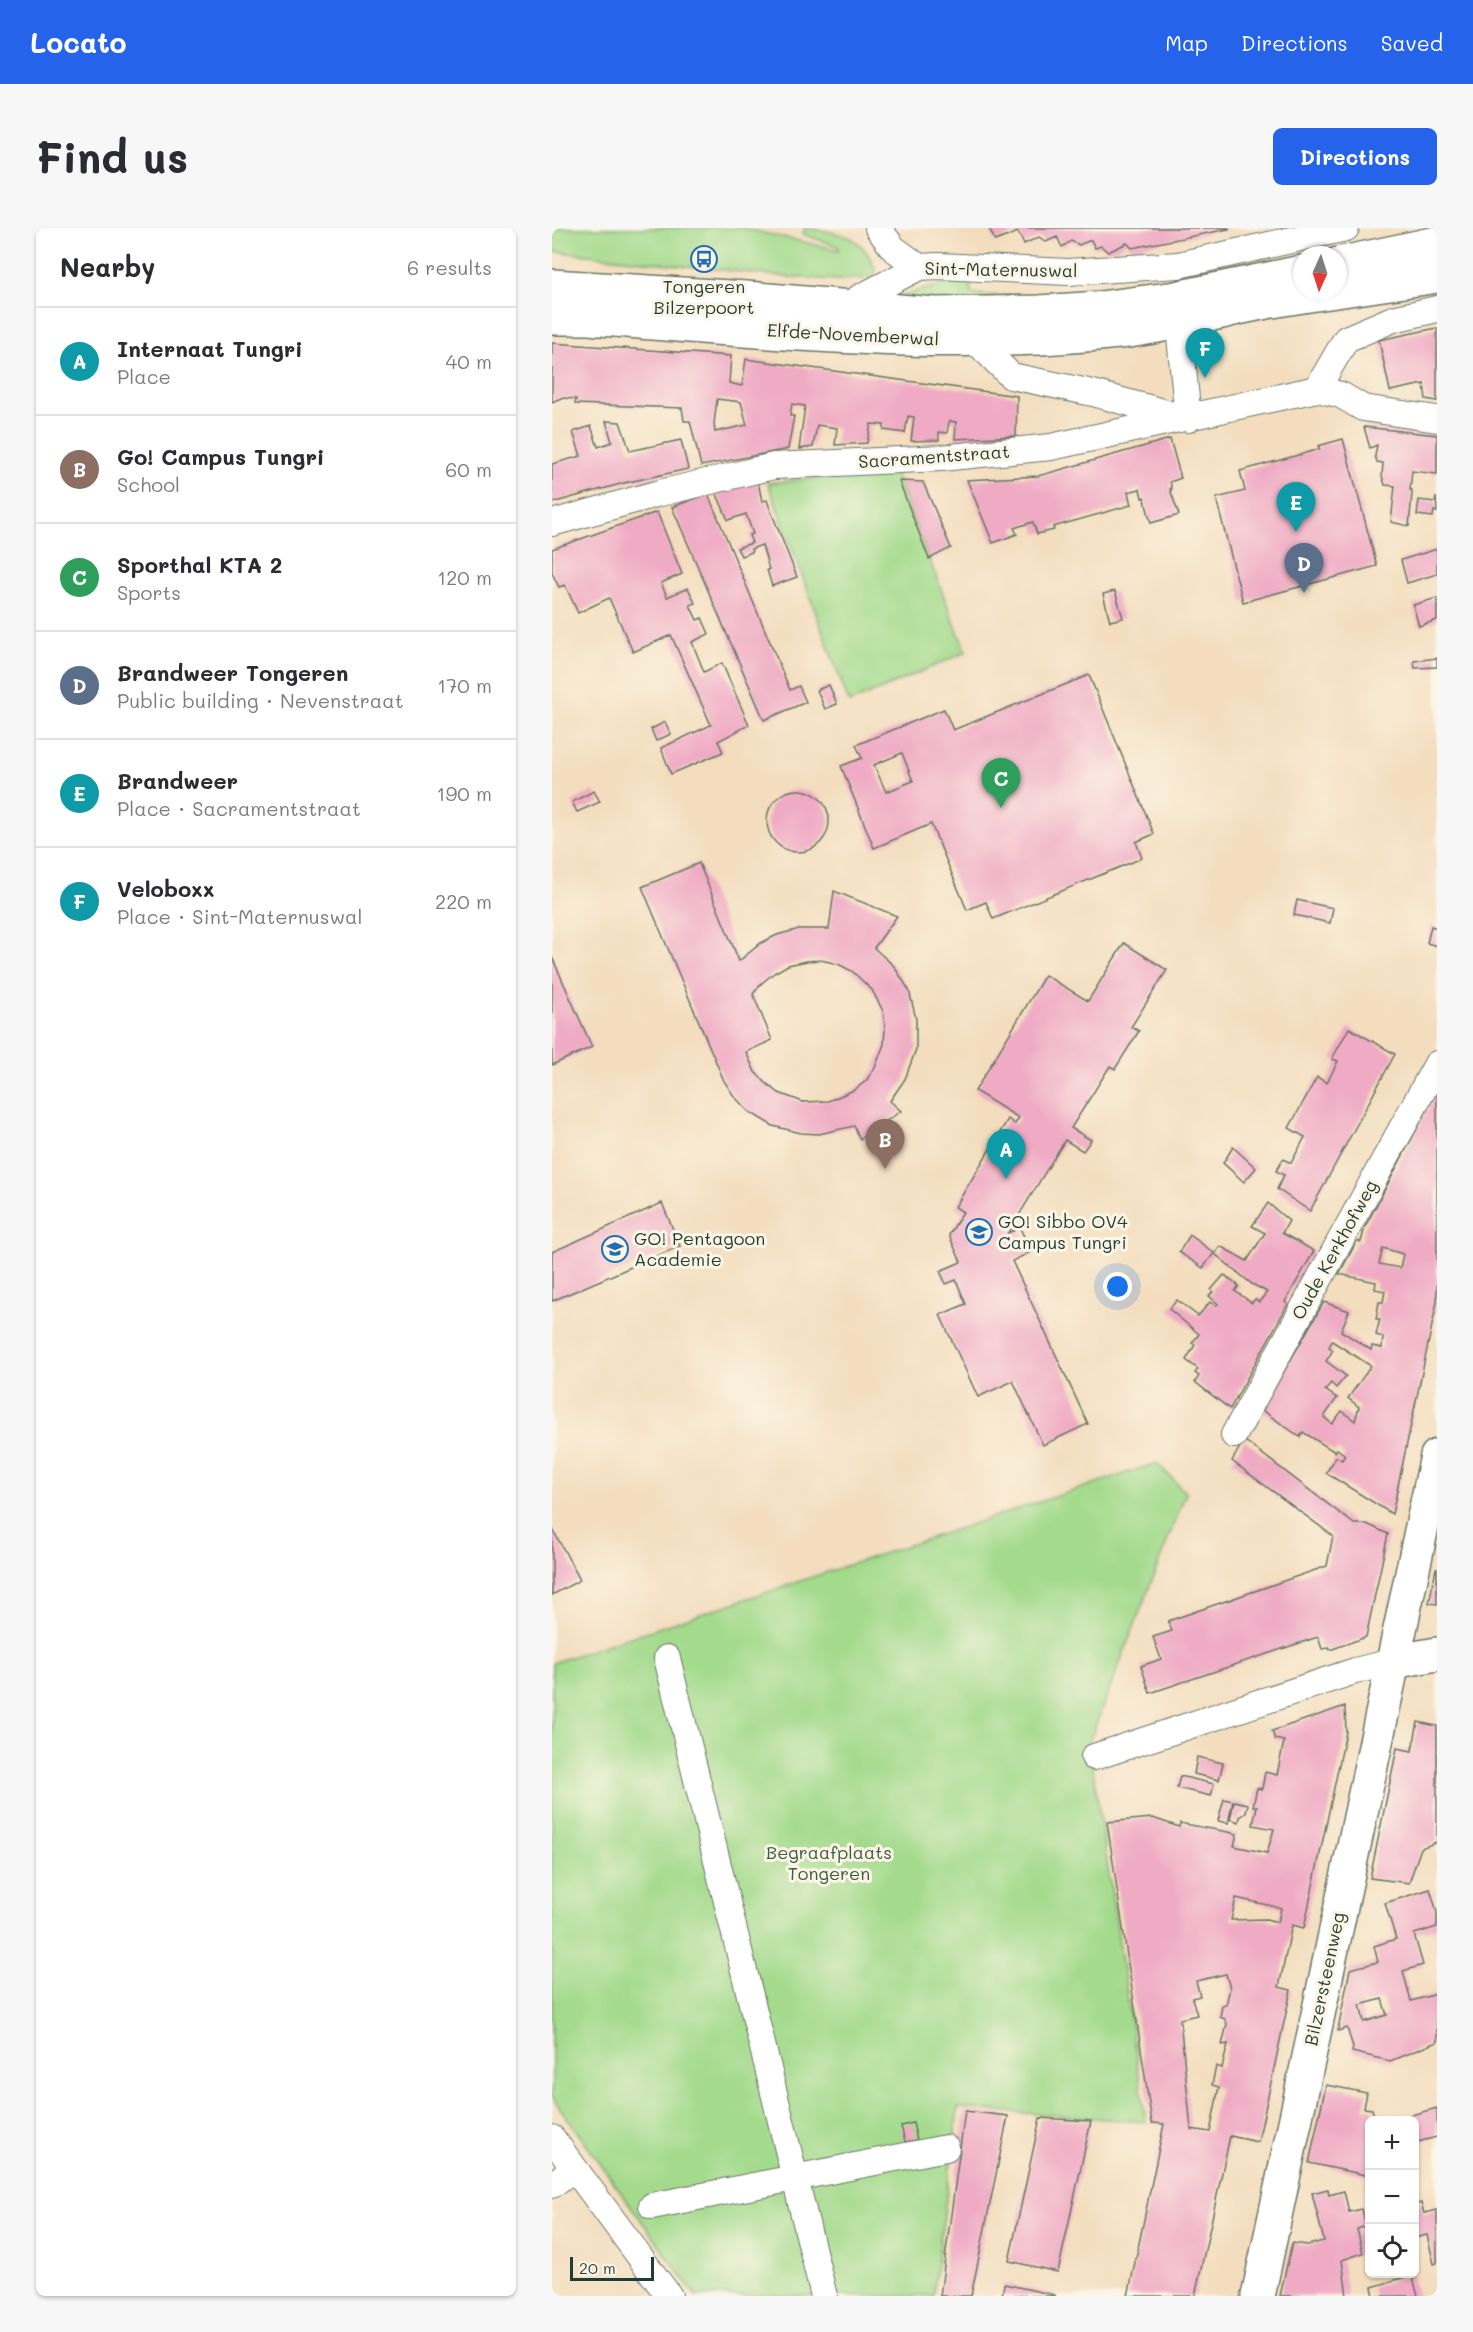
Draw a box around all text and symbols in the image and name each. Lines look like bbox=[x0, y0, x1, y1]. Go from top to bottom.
text: Locato bbox=[30, 24, 127, 60]
text: Map bbox=[1165, 29, 1208, 56]
text: Directions bbox=[1241, 29, 1348, 56]
text: Saved bbox=[1381, 29, 1443, 56]
button: Directions bbox=[1273, 128, 1437, 185]
text: Find us bbox=[36, 129, 188, 184]
bus stop icon: Tongeren Bilzerpoort bbox=[689, 244, 719, 274]
north arrow bbox=[1293, 246, 1347, 300]
text: Nearby bbox=[60, 250, 155, 284]
text: 6 results bbox=[407, 254, 492, 280]
street label: Sint-Maternuswal bbox=[924, 256, 1078, 282]
place label: Tongeren Bilzerpoort bbox=[654, 274, 754, 319]
street label: Elfde-Novemberwal bbox=[766, 318, 940, 350]
pin: F bbox=[1186, 328, 1224, 378]
text: Internaat Tungri bbox=[117, 334, 303, 363]
text: A bbox=[73, 348, 86, 374]
text: 40 m bbox=[446, 348, 492, 374]
text: Place bbox=[117, 363, 171, 389]
street label: Sacramentstraat bbox=[857, 439, 1010, 473]
text: Go! Campus Tungri bbox=[117, 442, 324, 471]
text: B bbox=[73, 456, 86, 482]
text: 60 m bbox=[445, 456, 492, 482]
text: School bbox=[117, 471, 180, 497]
pin: E bbox=[1276, 482, 1316, 532]
pin: D bbox=[1284, 544, 1323, 593]
text: Sporthal KTA 2 bbox=[117, 550, 282, 579]
text: C bbox=[72, 564, 87, 590]
text: 120 m bbox=[437, 564, 492, 590]
text: Sports bbox=[117, 579, 181, 605]
text: Brandweer Tongeren bbox=[117, 658, 348, 687]
text: D bbox=[72, 672, 87, 698]
text: 170 m bbox=[437, 672, 492, 698]
text: Public building · Nevenstraat bbox=[117, 687, 403, 713]
pin: C bbox=[982, 758, 1020, 808]
text: Brandweer bbox=[117, 766, 238, 795]
text: E bbox=[73, 780, 86, 806]
text: 190 m bbox=[437, 780, 492, 806]
text: Place · Sacramentstraat bbox=[117, 795, 361, 821]
text: Veloboxx bbox=[117, 874, 214, 903]
text: F bbox=[73, 888, 86, 914]
text: 220 m bbox=[435, 888, 492, 914]
text: Place · Sint-Maternuswal bbox=[117, 903, 362, 929]
pin: B bbox=[866, 1120, 904, 1169]
pin: A bbox=[986, 1130, 1026, 1179]
street label: Oude Kerkhofweg bbox=[1286, 1175, 1383, 1324]
place label: GO! Sibbo OV4 Campus Tungri bbox=[998, 1209, 1128, 1254]
school or university icon: GO! Sibbo OV4 Campus Tungri bbox=[964, 1217, 994, 1247]
place label: GO! Pentagoon Academie bbox=[634, 1226, 765, 1271]
school or university icon: GO! Pentagoon Academie bbox=[600, 1234, 630, 1264]
your location bbox=[1103, 1272, 1132, 1301]
park label: Begraafplaats Tongeren bbox=[766, 1840, 892, 1885]
street label: Bilzersteenweg bbox=[1298, 1910, 1350, 2048]
map controls bbox=[1365, 2116, 1419, 2278]
button: + bbox=[1365, 2116, 1419, 2170]
button: − bbox=[1365, 2170, 1419, 2224]
button: locate bbox=[1365, 2224, 1419, 2278]
scale bar bbox=[570, 2254, 654, 2282]
text: 20 m bbox=[579, 2257, 616, 2278]

